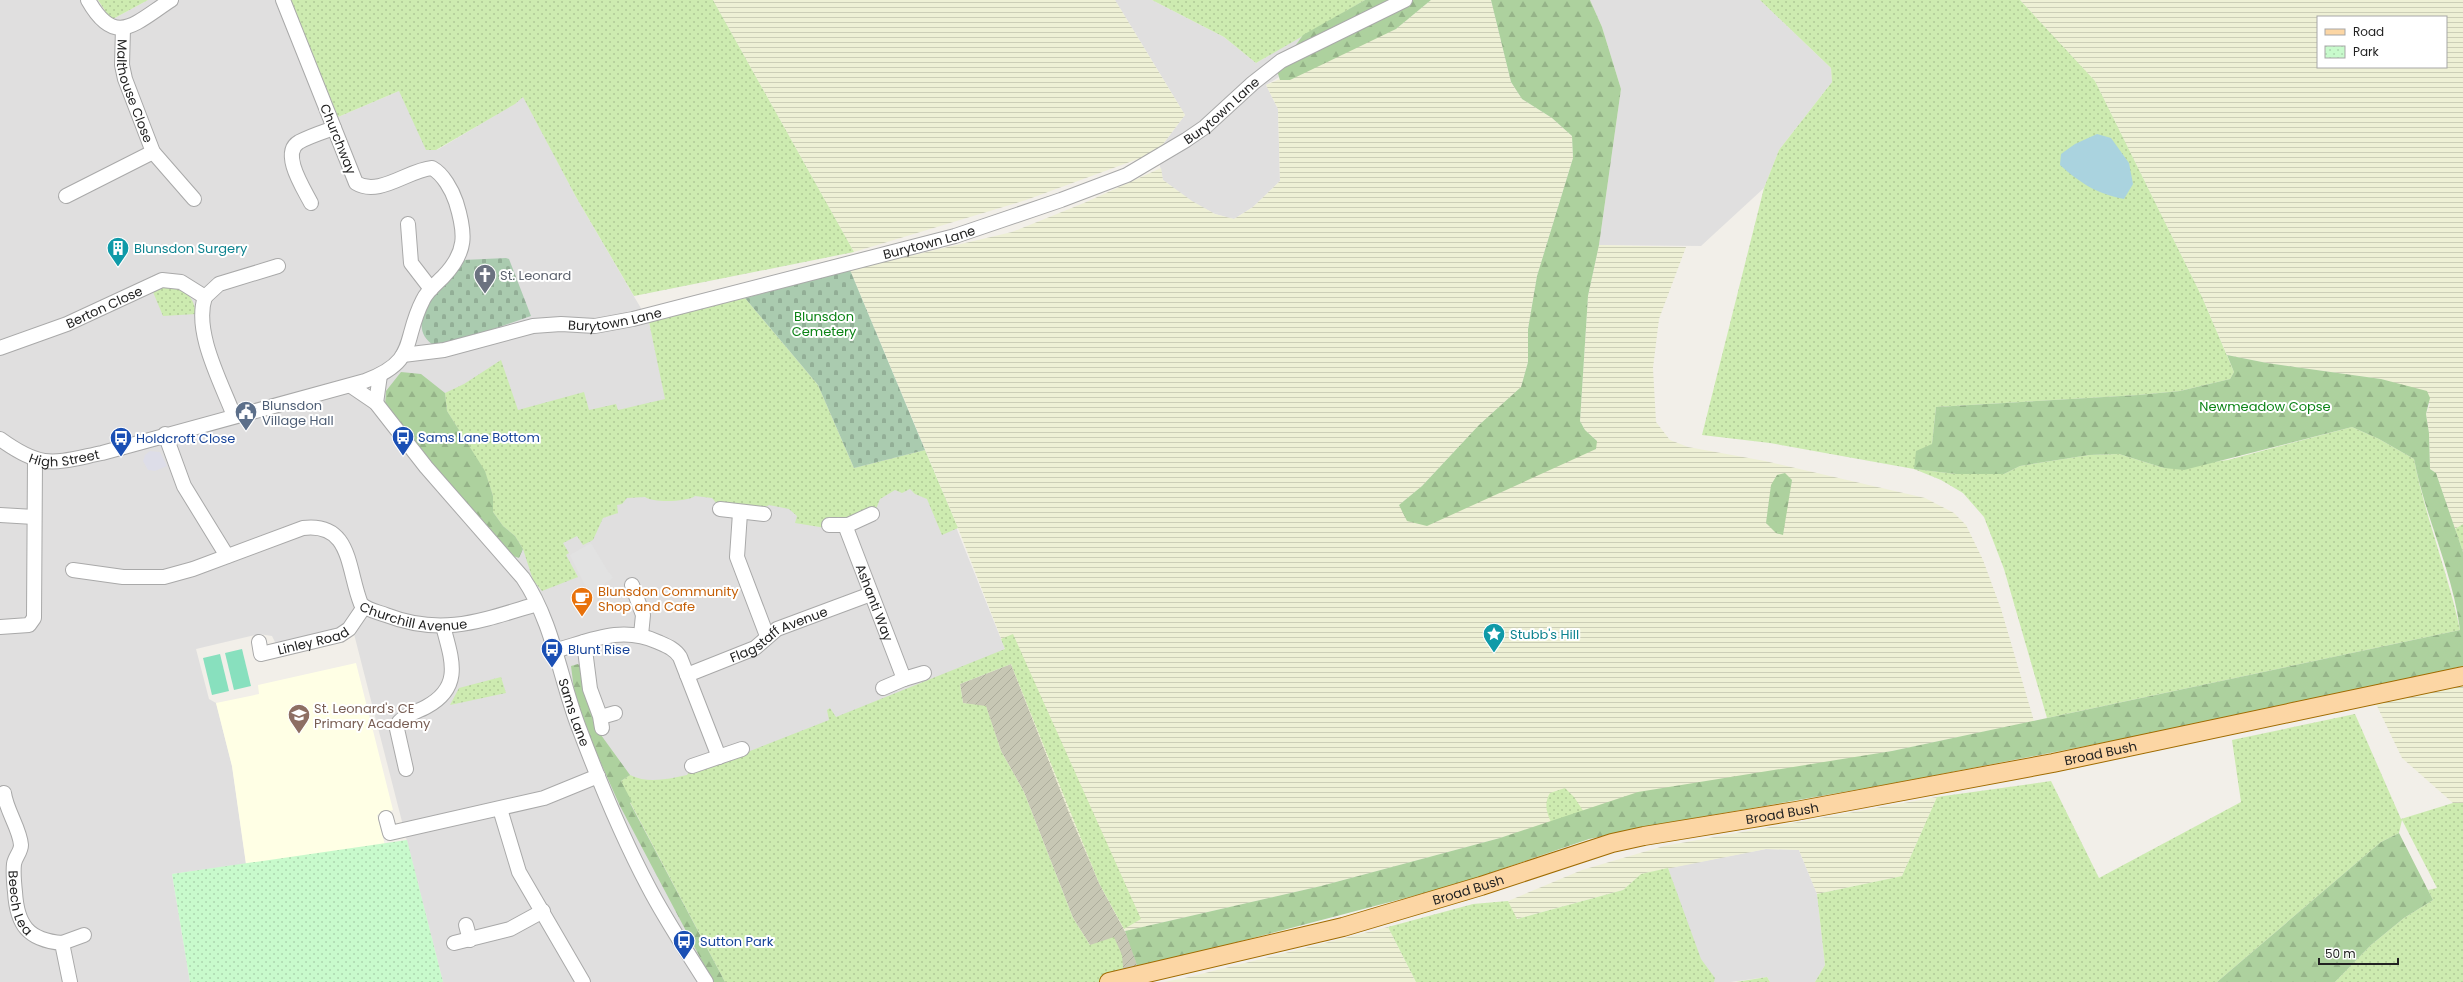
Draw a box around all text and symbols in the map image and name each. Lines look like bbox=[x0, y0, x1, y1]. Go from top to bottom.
legend bbox=[2317, 16, 2447, 68]
text: Road bbox=[2353, 23, 2384, 40]
street label: Malthouse Close bbox=[112, 39, 158, 145]
text: Park bbox=[2353, 43, 2380, 60]
street label: Burytown Lane bbox=[1180, 72, 1263, 149]
street label: Churchway bbox=[315, 101, 361, 178]
street label: Burytown Lane bbox=[881, 220, 978, 264]
building icon: Blunsdon Surgery bbox=[105, 235, 131, 268]
place label: Blunsdon Surgery bbox=[134, 239, 248, 258]
church icon: St. Leonard bbox=[472, 262, 498, 295]
place label: St. Leonard bbox=[500, 266, 571, 285]
street label: Berton Close bbox=[63, 281, 145, 333]
street label: Burytown Lane bbox=[567, 303, 664, 336]
park label: Blunsdon Cemetery bbox=[792, 307, 857, 341]
place label: Blunsdon Village Hall bbox=[262, 396, 334, 430]
park label: Newmeadow Copse bbox=[2199, 397, 2331, 416]
public building icon: Blunsdon Village Hall bbox=[233, 399, 259, 432]
bus stop icon: Sams Lane Bottom bbox=[390, 424, 416, 457]
bus stop icon: Holdcroft Close bbox=[108, 425, 134, 458]
place label: Sams Lane Bottom bbox=[418, 428, 540, 447]
place label: Holdcroft Close bbox=[136, 429, 235, 448]
street label: High Street bbox=[27, 444, 101, 471]
street label: Ashanti Way bbox=[851, 561, 898, 644]
place label: Blunsdon Community Shop and Cafe bbox=[598, 582, 739, 616]
cafe icon: Blunsdon Community Shop and Cafe bbox=[569, 585, 595, 618]
street label: Churchill Avenue bbox=[356, 596, 468, 635]
street label: Flagstaff Avenue bbox=[727, 602, 830, 667]
place icon: Stubb's Hill bbox=[1481, 621, 1507, 654]
street label: Linley Road bbox=[276, 622, 353, 659]
place label: Stubb's Hill bbox=[1510, 625, 1579, 644]
bus stop icon: Blunt Rise bbox=[539, 636, 565, 669]
place label: Blunt Rise bbox=[568, 640, 630, 659]
street label: Sams Lane bbox=[554, 676, 595, 749]
place label: St. Leonard's CE Primary Academy bbox=[314, 699, 431, 733]
school or university icon: St. Leonard's CE Primary Academy bbox=[286, 702, 312, 735]
street label: Broad Bush bbox=[2062, 736, 2138, 770]
street label: Broad Bush bbox=[1744, 797, 1820, 829]
street label: Beech Lea bbox=[4, 870, 37, 939]
street label: Broad Bush bbox=[1430, 870, 1506, 909]
bus stop icon: Sutton Park bbox=[671, 928, 697, 961]
place label: Sutton Park bbox=[700, 932, 774, 951]
scale bar bbox=[2319, 940, 2398, 966]
text: 50 m bbox=[2325, 945, 2356, 962]

